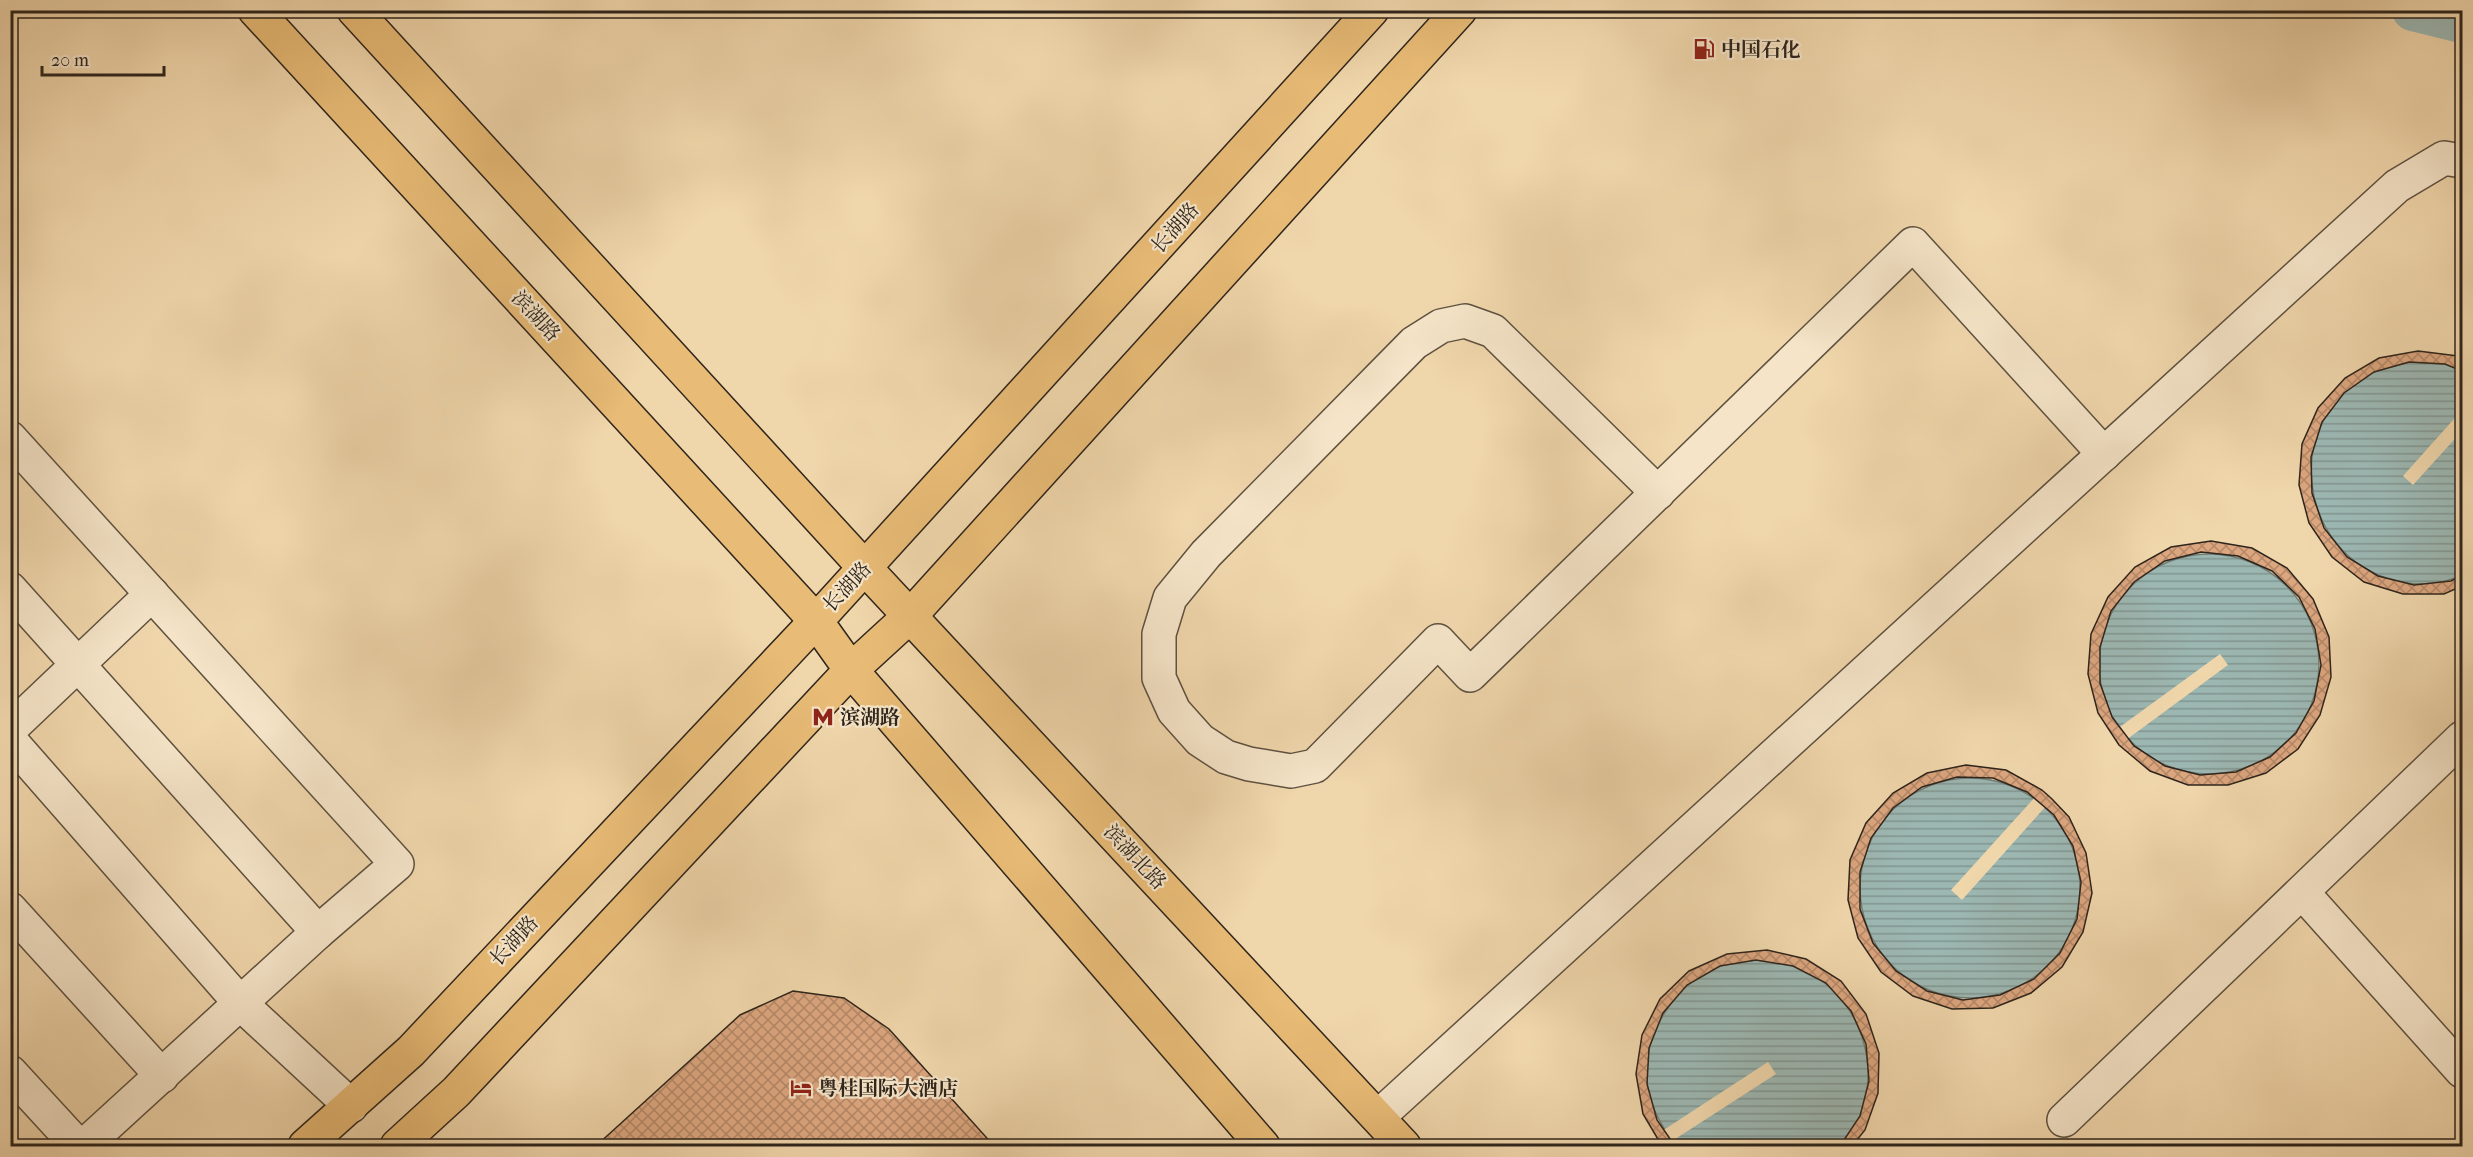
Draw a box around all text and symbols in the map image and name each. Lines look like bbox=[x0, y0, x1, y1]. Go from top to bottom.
fuel station icon: 中国石化 bbox=[1692, 37, 1716, 61]
place label: 中国石化 bbox=[1721, 38, 1801, 61]
scale bar bbox=[42, 39, 164, 77]
text: 20 m bbox=[51, 50, 89, 71]
street label: 长湖路 bbox=[1146, 198, 1204, 258]
street label: 滨湖路 bbox=[507, 286, 565, 346]
street label: 长湖路 bbox=[818, 557, 876, 617]
metro station icon: 滨湖路 bbox=[811, 705, 835, 729]
place label: 滨湖路 bbox=[840, 706, 900, 729]
street label: 滨湖北路 bbox=[1099, 820, 1171, 894]
street label: 长湖路 bbox=[485, 911, 543, 971]
hotel icon: 粤桂国际大酒店 bbox=[789, 1076, 813, 1100]
place label: 粤桂国际大酒店 bbox=[818, 1077, 958, 1100]

